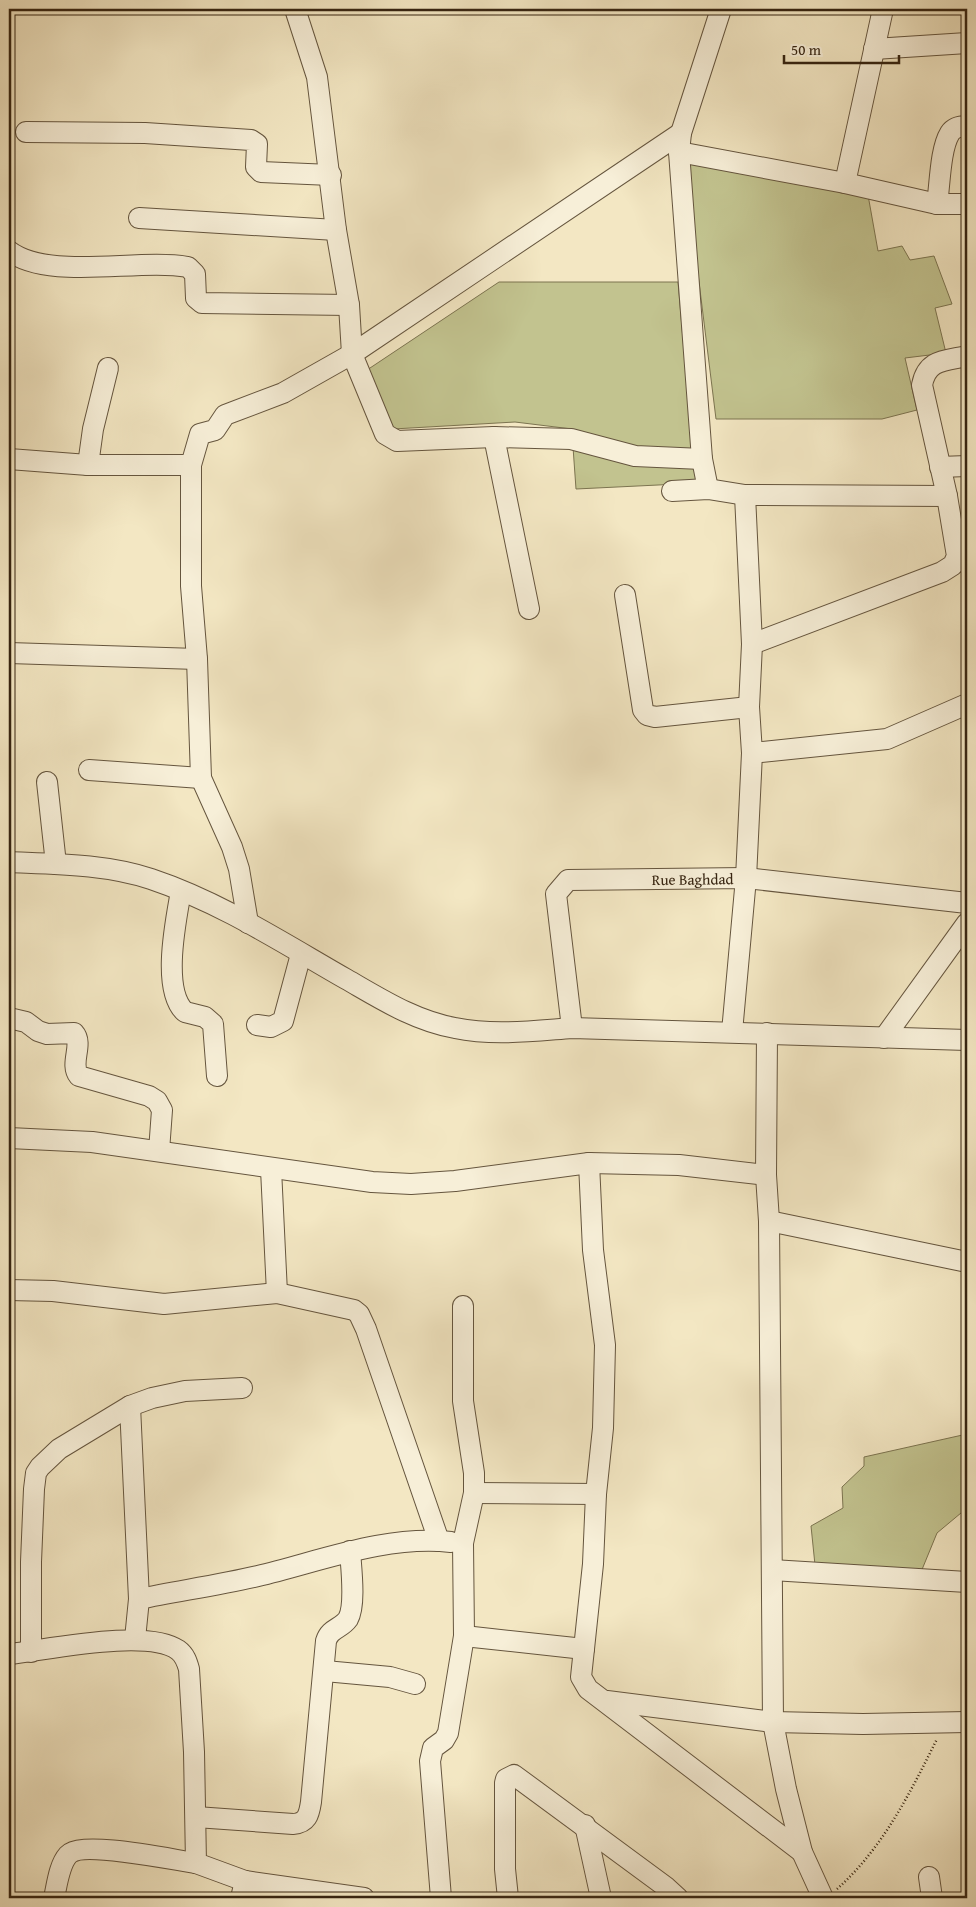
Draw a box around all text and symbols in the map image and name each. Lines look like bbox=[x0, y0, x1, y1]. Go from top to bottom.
scale bar bbox=[784, 32, 898, 64]
text: 50 m bbox=[791, 39, 822, 60]
street label: Rue Baghdad bbox=[652, 868, 734, 890]

